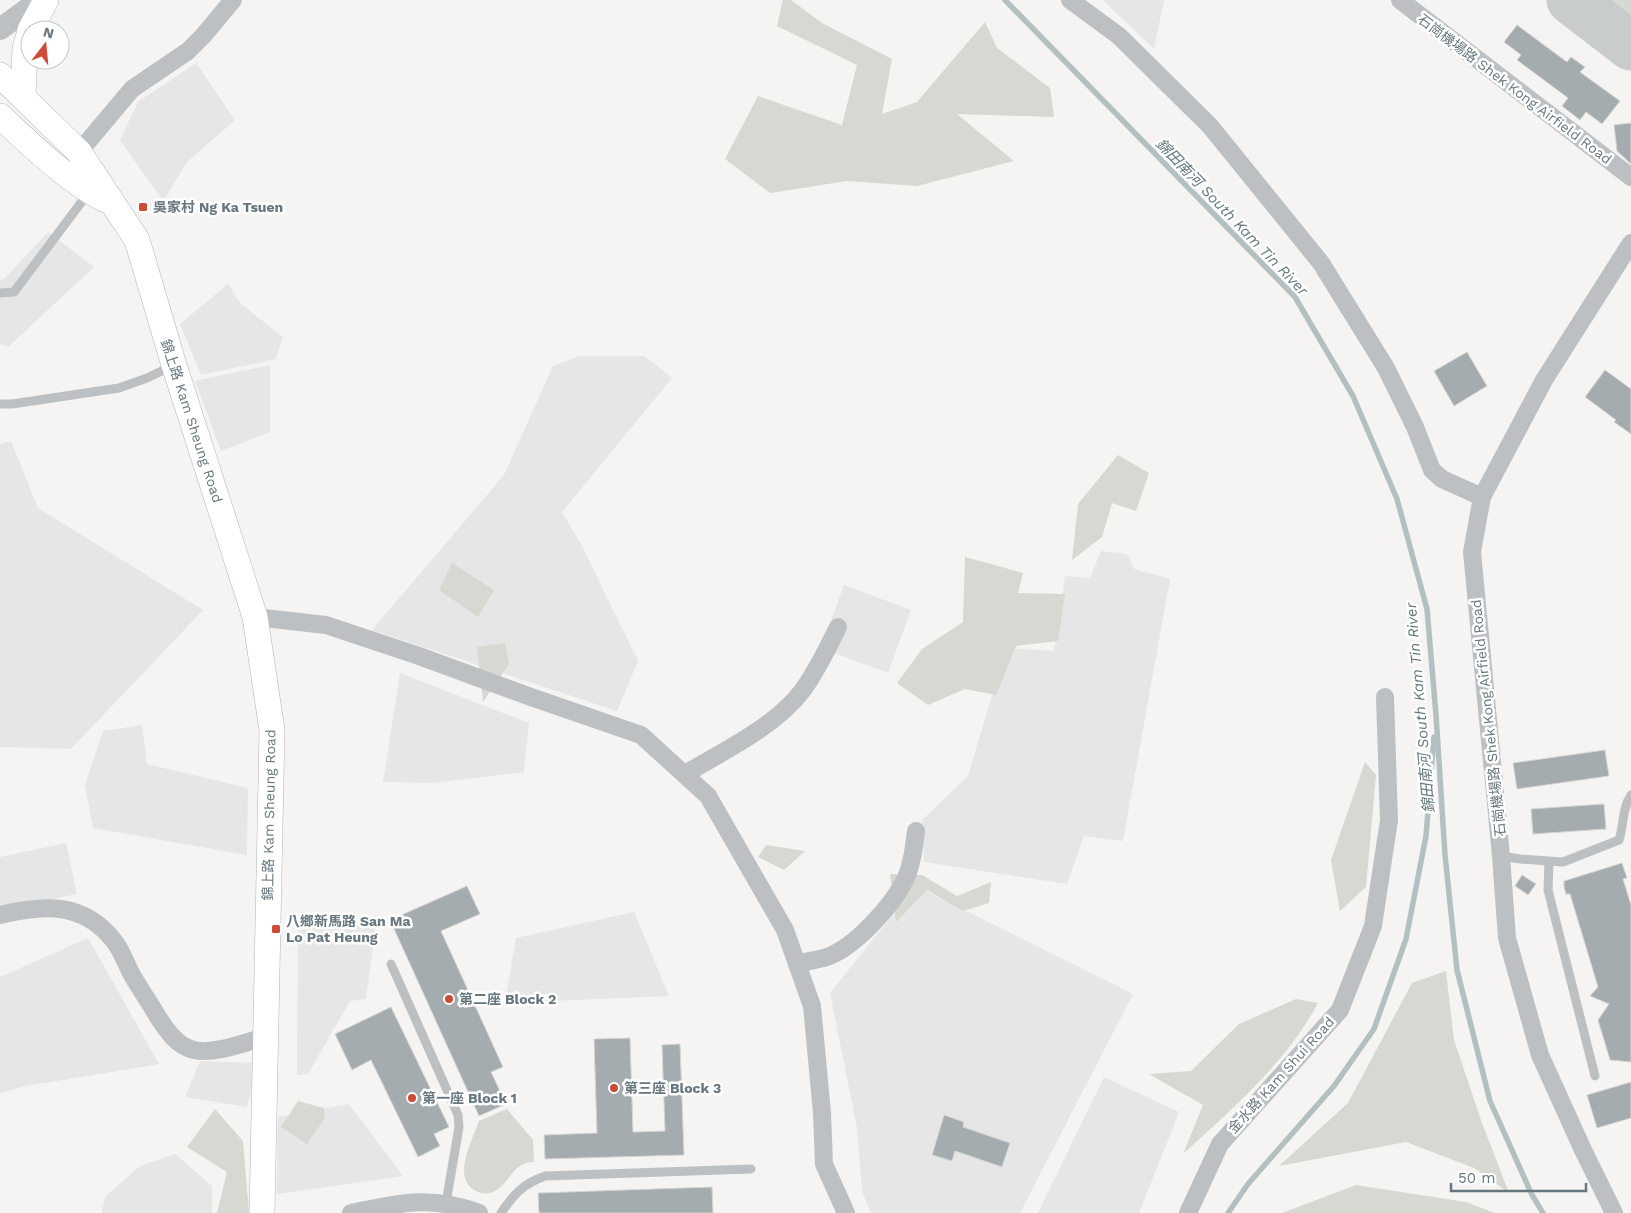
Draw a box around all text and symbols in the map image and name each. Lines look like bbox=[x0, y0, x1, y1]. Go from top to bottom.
street label: 石崗機場路 Shek Kong Airfield Road bbox=[1415, 11, 1615, 167]
north arrow bbox=[20, 20, 70, 70]
text: N bbox=[41, 23, 56, 42]
water label: 錦田南河 South Kam Tin River bbox=[1152, 135, 1313, 300]
place label: 吳家村 Ng Ka Tsuen bbox=[153, 199, 283, 215]
marker: 吳家村 Ng Ka Tsuen bbox=[137, 201, 149, 213]
street label: 錦上路 Kam Sheung Road bbox=[158, 337, 226, 505]
street label: 石崗機場路 Shek Kong Airfield Road bbox=[1468, 599, 1508, 837]
water label: 錦田南河 South Kam Tin River bbox=[1402, 601, 1438, 814]
street label: 錦上路 Kam Sheung Road bbox=[260, 729, 278, 901]
place label: 八鄉新馬路 San Ma Lo Pat Heung bbox=[286, 913, 411, 945]
marker: 八鄉新馬路 San Ma Lo Pat Heung bbox=[270, 923, 282, 935]
place label: 第二座 Block 2 bbox=[459, 991, 556, 1007]
marker: 第二座 Block 2 bbox=[443, 993, 455, 1005]
street label: 金水路 Kam Shui Road bbox=[1225, 1014, 1337, 1136]
place label: 第三座 Block 3 bbox=[624, 1080, 721, 1096]
marker: 第三座 Block 3 bbox=[608, 1082, 620, 1094]
place label: 第一座 Block 1 bbox=[422, 1090, 517, 1106]
marker: 第一座 Block 1 bbox=[406, 1092, 418, 1104]
scale bar bbox=[1451, 1160, 1586, 1192]
text: 50 m bbox=[1458, 1169, 1495, 1187]

